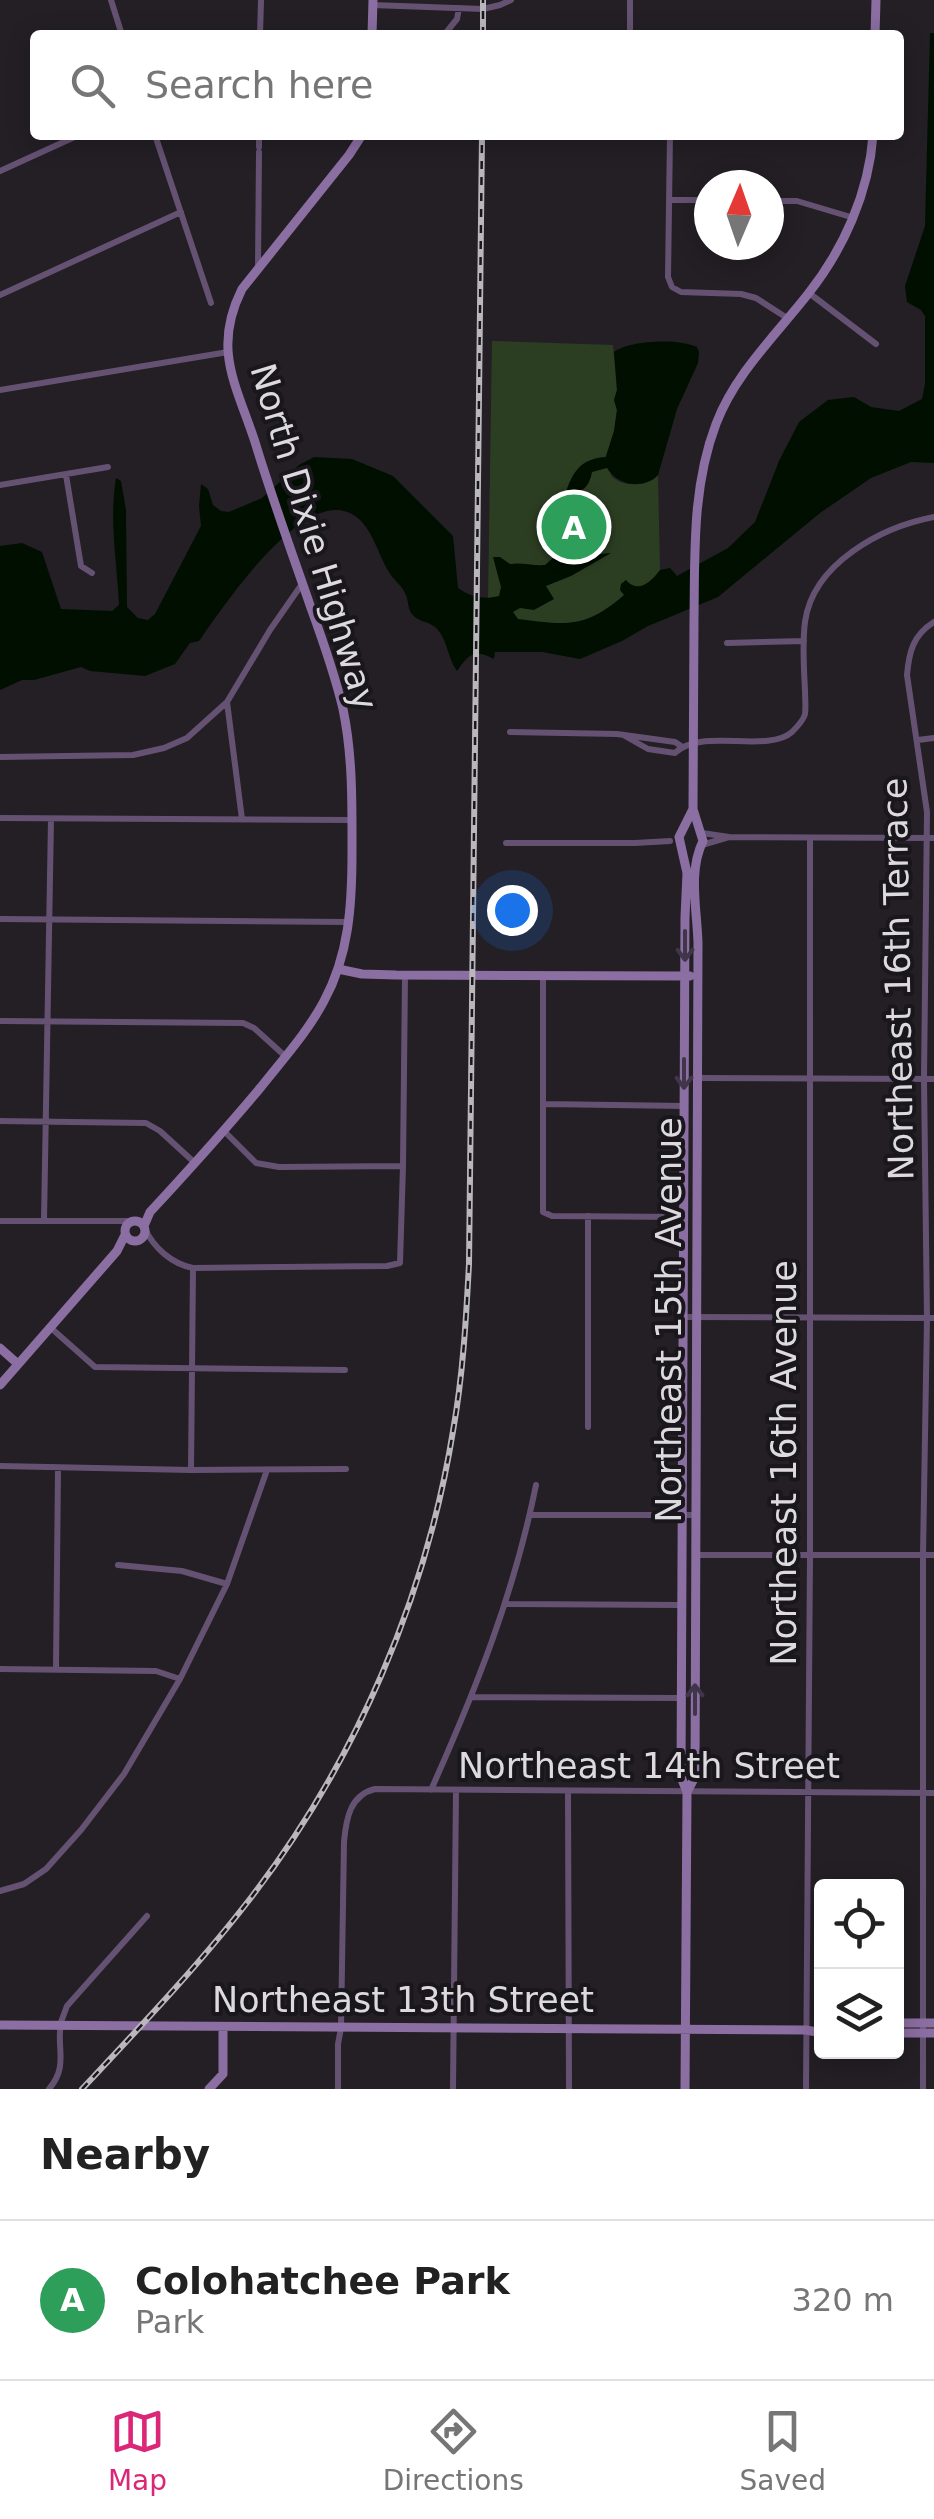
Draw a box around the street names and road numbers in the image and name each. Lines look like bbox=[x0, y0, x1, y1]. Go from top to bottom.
street label: North Dixie Highway bbox=[242, 359, 386, 715]
street label: Northeast 16th Terrace bbox=[874, 777, 922, 1181]
street label: Northeast 15th Avenue bbox=[649, 1117, 689, 1523]
street label: Northeast 16th Avenue bbox=[764, 1260, 804, 1666]
street label: Northeast 14th Street bbox=[458, 1746, 840, 1786]
street label: Northeast 13th Street bbox=[212, 1980, 594, 2020]

